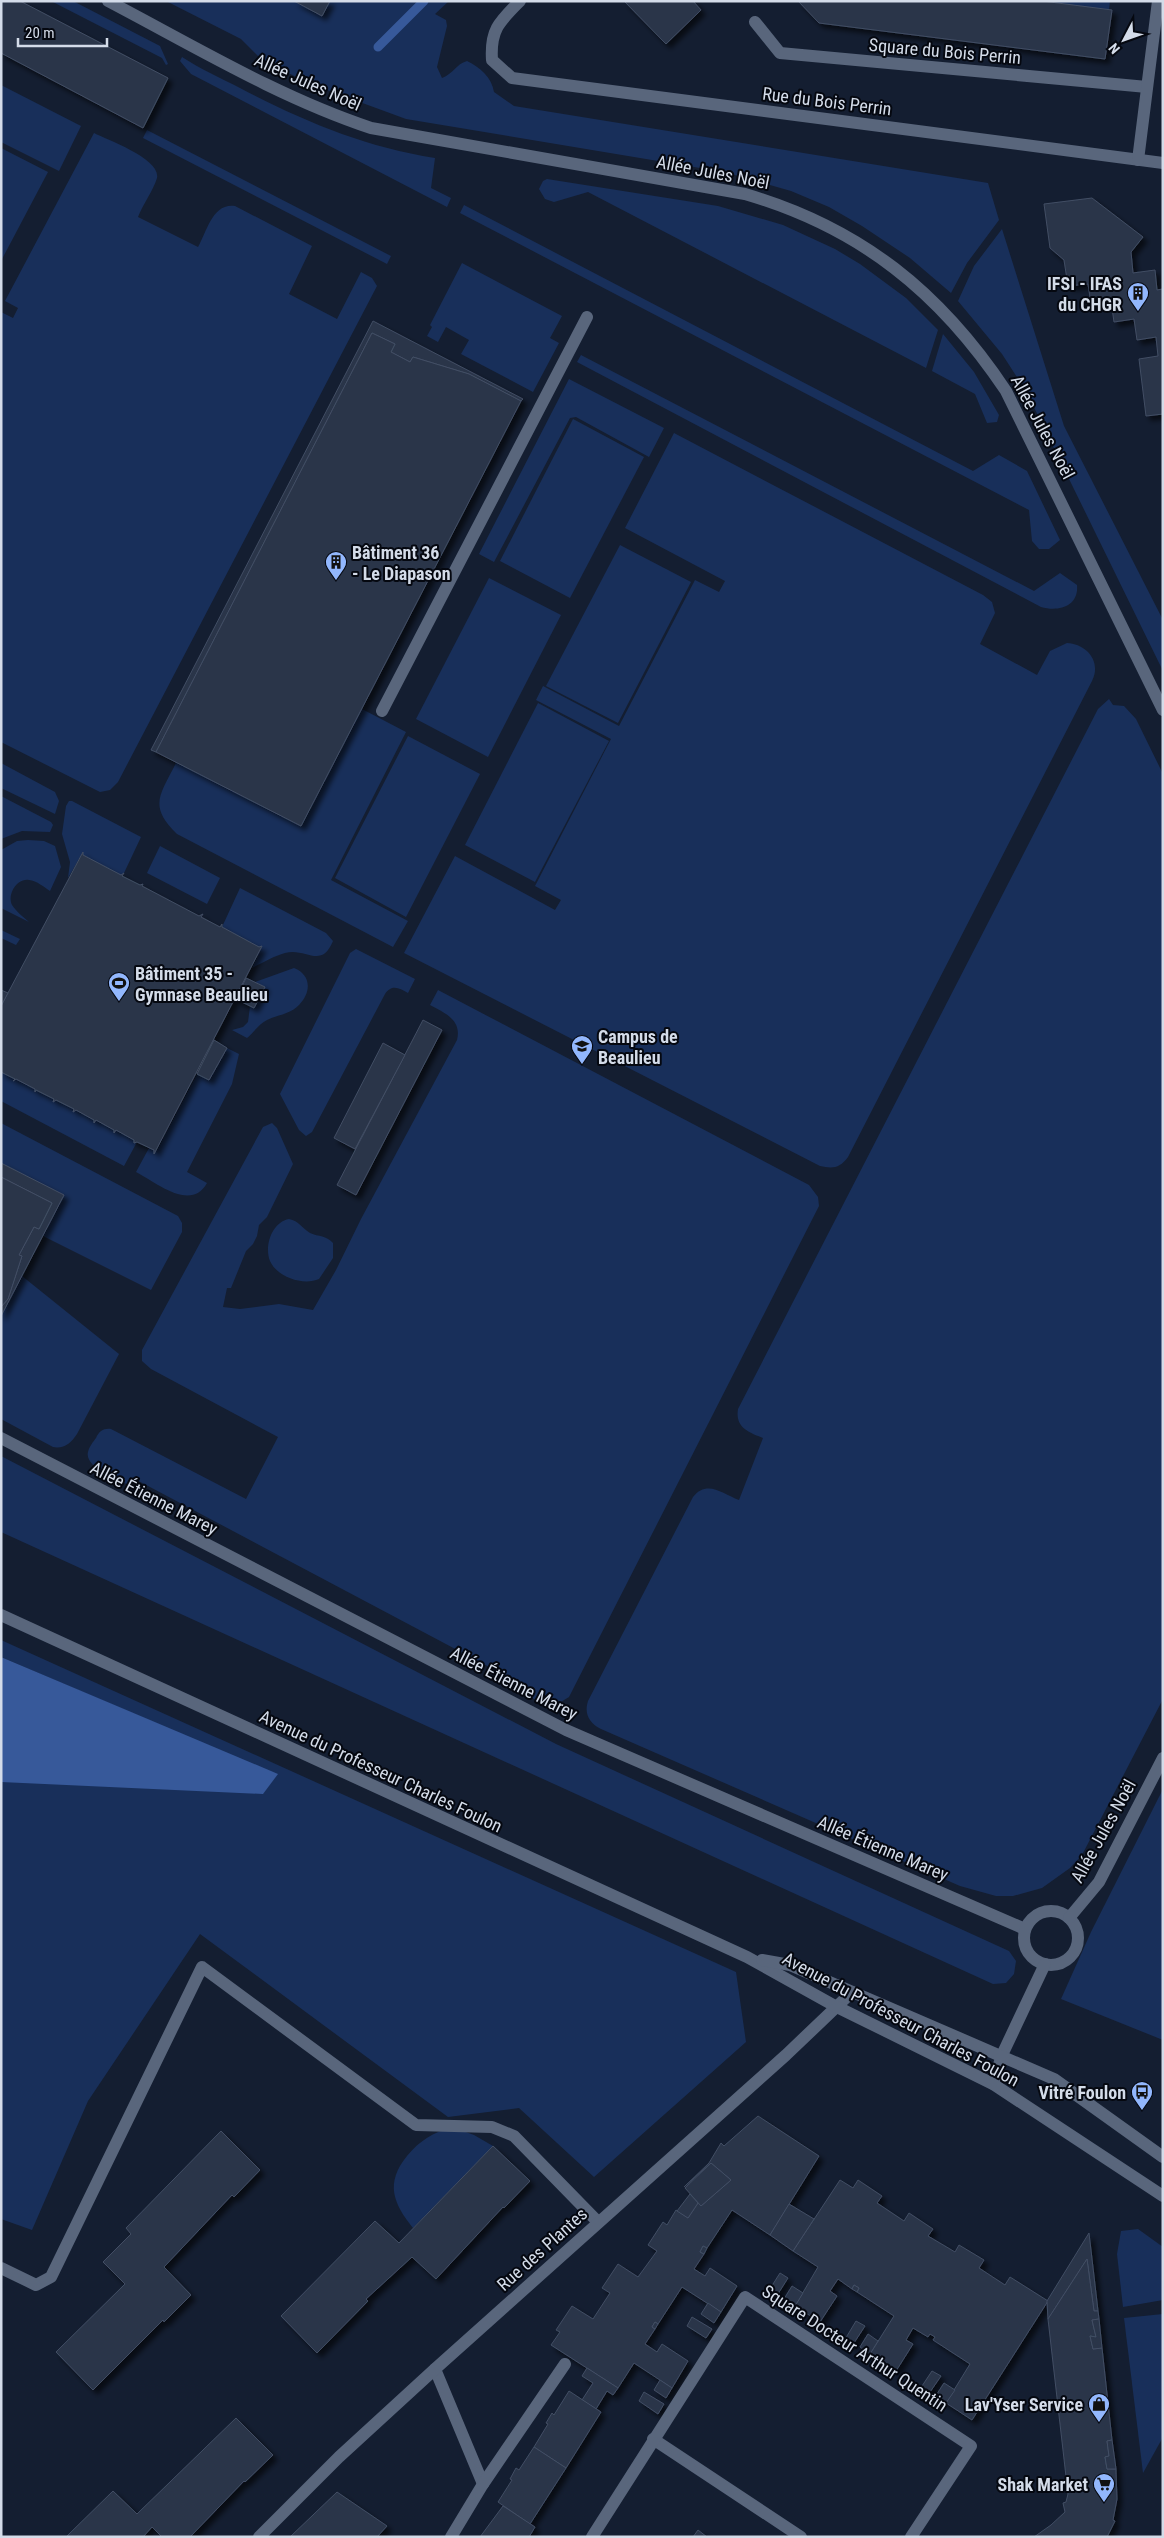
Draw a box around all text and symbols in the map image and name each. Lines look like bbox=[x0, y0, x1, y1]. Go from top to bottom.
scale bar bbox=[18, 15, 106, 47]
north arrow bbox=[1099, 15, 1149, 65]
text: 20 m bbox=[25, 24, 55, 42]
street label: Square du Bois Perrin bbox=[868, 34, 1022, 68]
text: N bbox=[1105, 40, 1123, 57]
street label: Allée Jules Noël bbox=[251, 49, 365, 115]
street label: Rue du Bois Perrin bbox=[761, 83, 893, 119]
street label: Allée Jules Noël bbox=[655, 151, 771, 193]
place label: IFSI - IFAS du CHGR bbox=[1047, 273, 1122, 315]
building icon: IFSI - IFAS du CHGR bbox=[1126, 281, 1150, 312]
street label: Allée Jules Noël bbox=[1007, 371, 1079, 483]
place label: Bâtiment 36 - Le Diapason bbox=[352, 542, 451, 584]
building icon: Bâtiment 36 - Le Diapason bbox=[324, 550, 348, 581]
place label: Bâtiment 35 - Gymnase Beaulieu bbox=[135, 963, 268, 1005]
sports icon: Bâtiment 35 - Gymnase Beaulieu bbox=[107, 971, 131, 1002]
place label: Campus de Beaulieu bbox=[598, 1026, 678, 1068]
school or university icon: Campus de Beaulieu bbox=[570, 1034, 594, 1065]
street label: Allée Étienne Marey bbox=[87, 1457, 222, 1539]
street label: Allée Étienne Marey bbox=[447, 1642, 582, 1724]
street label: Avenue du Professeur Charles Foulon bbox=[256, 1705, 506, 1837]
street label: Allée Jules Noël bbox=[1066, 1776, 1140, 1886]
street label: Allée Étienne Marey bbox=[815, 1811, 952, 1885]
street label: Avenue du Professeur Charles Foulon bbox=[779, 1947, 1023, 2091]
bus stop icon: Vitré Foulon bbox=[1130, 2080, 1154, 2111]
place label: Vitré Foulon bbox=[1038, 2082, 1126, 2103]
street label: Rue des Plantes bbox=[493, 2203, 591, 2295]
street label: Square Docteur Arthur Quentin bbox=[758, 2280, 952, 2416]
shop icon: Lav'Yser Service bbox=[1087, 2392, 1111, 2423]
place label: Lav'Yser Service bbox=[965, 2394, 1083, 2415]
supermarket icon: Shak Market bbox=[1092, 2472, 1116, 2503]
place label: Shak Market bbox=[998, 2474, 1088, 2495]

